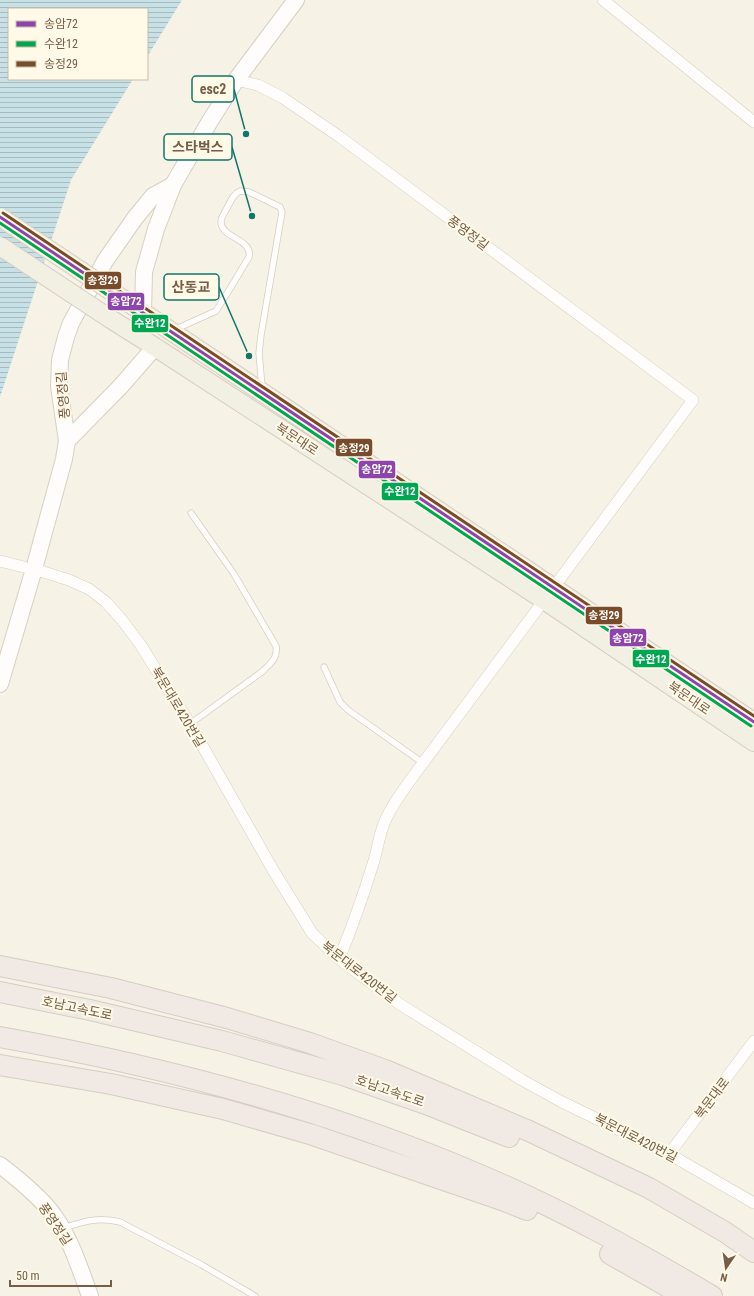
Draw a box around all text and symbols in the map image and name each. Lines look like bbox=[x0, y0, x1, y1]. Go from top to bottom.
legend bbox=[8, 8, 148, 80]
text: 송암72 bbox=[44, 17, 78, 31]
text: 수완12 bbox=[44, 37, 78, 51]
text: 송정29 bbox=[44, 57, 78, 71]
callout: esc2 bbox=[192, 76, 234, 102]
text: esc2 bbox=[200, 81, 226, 97]
callout: 스타벅스 bbox=[164, 134, 232, 160]
text: 스타벅스 bbox=[172, 139, 224, 155]
street label: 풍영정길 bbox=[444, 213, 492, 253]
line badge: 송정29 bbox=[84, 271, 122, 290]
text: 송정29 bbox=[87, 274, 119, 287]
callout: 산동교 bbox=[164, 274, 219, 300]
text: 산동교 bbox=[172, 279, 210, 295]
line badge: 송암72 bbox=[107, 292, 145, 311]
text: 송암72 bbox=[110, 295, 142, 308]
line badge: 수완12 bbox=[131, 314, 169, 333]
text: 수완12 bbox=[134, 317, 166, 330]
street label: 풍영정길 bbox=[53, 371, 73, 419]
street label: 북문대로 bbox=[273, 420, 321, 458]
line badge: 송정29 bbox=[335, 438, 373, 457]
text: 송정29 bbox=[338, 442, 370, 455]
line badge: 송암72 bbox=[358, 460, 396, 479]
text: 송암72 bbox=[361, 463, 393, 476]
line badge: 수완12 bbox=[381, 482, 419, 501]
text: 수완12 bbox=[384, 485, 416, 498]
line badge: 송정29 bbox=[585, 606, 623, 625]
text: 송정29 bbox=[588, 609, 620, 622]
line badge: 송암72 bbox=[609, 628, 647, 647]
text: 송암72 bbox=[612, 632, 644, 645]
line badge: 수완12 bbox=[632, 649, 670, 668]
text: 수완12 bbox=[635, 653, 667, 666]
street label: 북문대로420번길 bbox=[148, 664, 208, 750]
street label: 북문대로 bbox=[665, 678, 713, 718]
street label: 북문대로420번길 bbox=[319, 938, 399, 1006]
street label: 호남고속도로 bbox=[40, 993, 114, 1023]
street label: 호남고속도로 bbox=[354, 1072, 426, 1110]
street label: 북문대로 bbox=[692, 1074, 732, 1122]
street label: 북문대로420번길 bbox=[592, 1111, 680, 1165]
street label: 풍영정길 bbox=[35, 1200, 75, 1248]
north arrow bbox=[706, 1248, 746, 1288]
scale bar bbox=[10, 1262, 111, 1288]
text: 50 m bbox=[16, 1269, 40, 1283]
text: N bbox=[719, 1270, 729, 1284]

